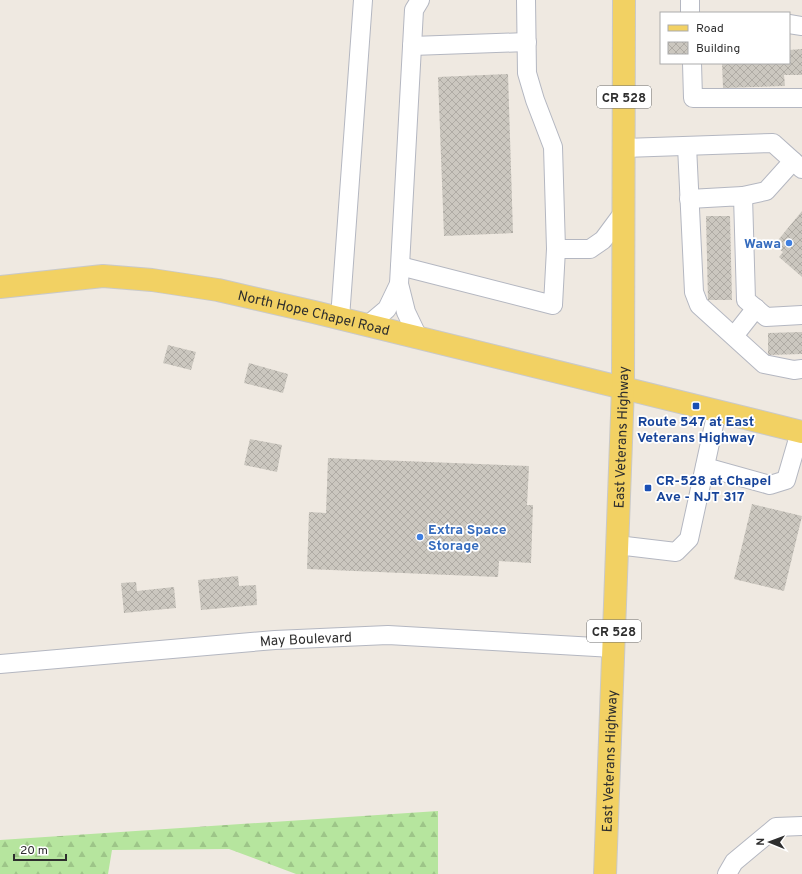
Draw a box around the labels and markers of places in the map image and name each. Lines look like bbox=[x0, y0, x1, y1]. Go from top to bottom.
place label: Wawa bbox=[744, 236, 781, 253]
marker: Wawa bbox=[784, 238, 794, 248]
marker: Route 547 at East Veterans Highway bbox=[691, 401, 701, 411]
place label: Route 547 at East Veterans Highway bbox=[637, 414, 755, 447]
place label: CR-528 at Chapel Ave - NJT 317 bbox=[656, 473, 771, 506]
marker: CR-528 at Chapel Ave - NJT 317 bbox=[643, 483, 653, 493]
place label: Extra Space Storage bbox=[428, 522, 507, 555]
marker: Extra Space Storage bbox=[415, 532, 425, 542]

